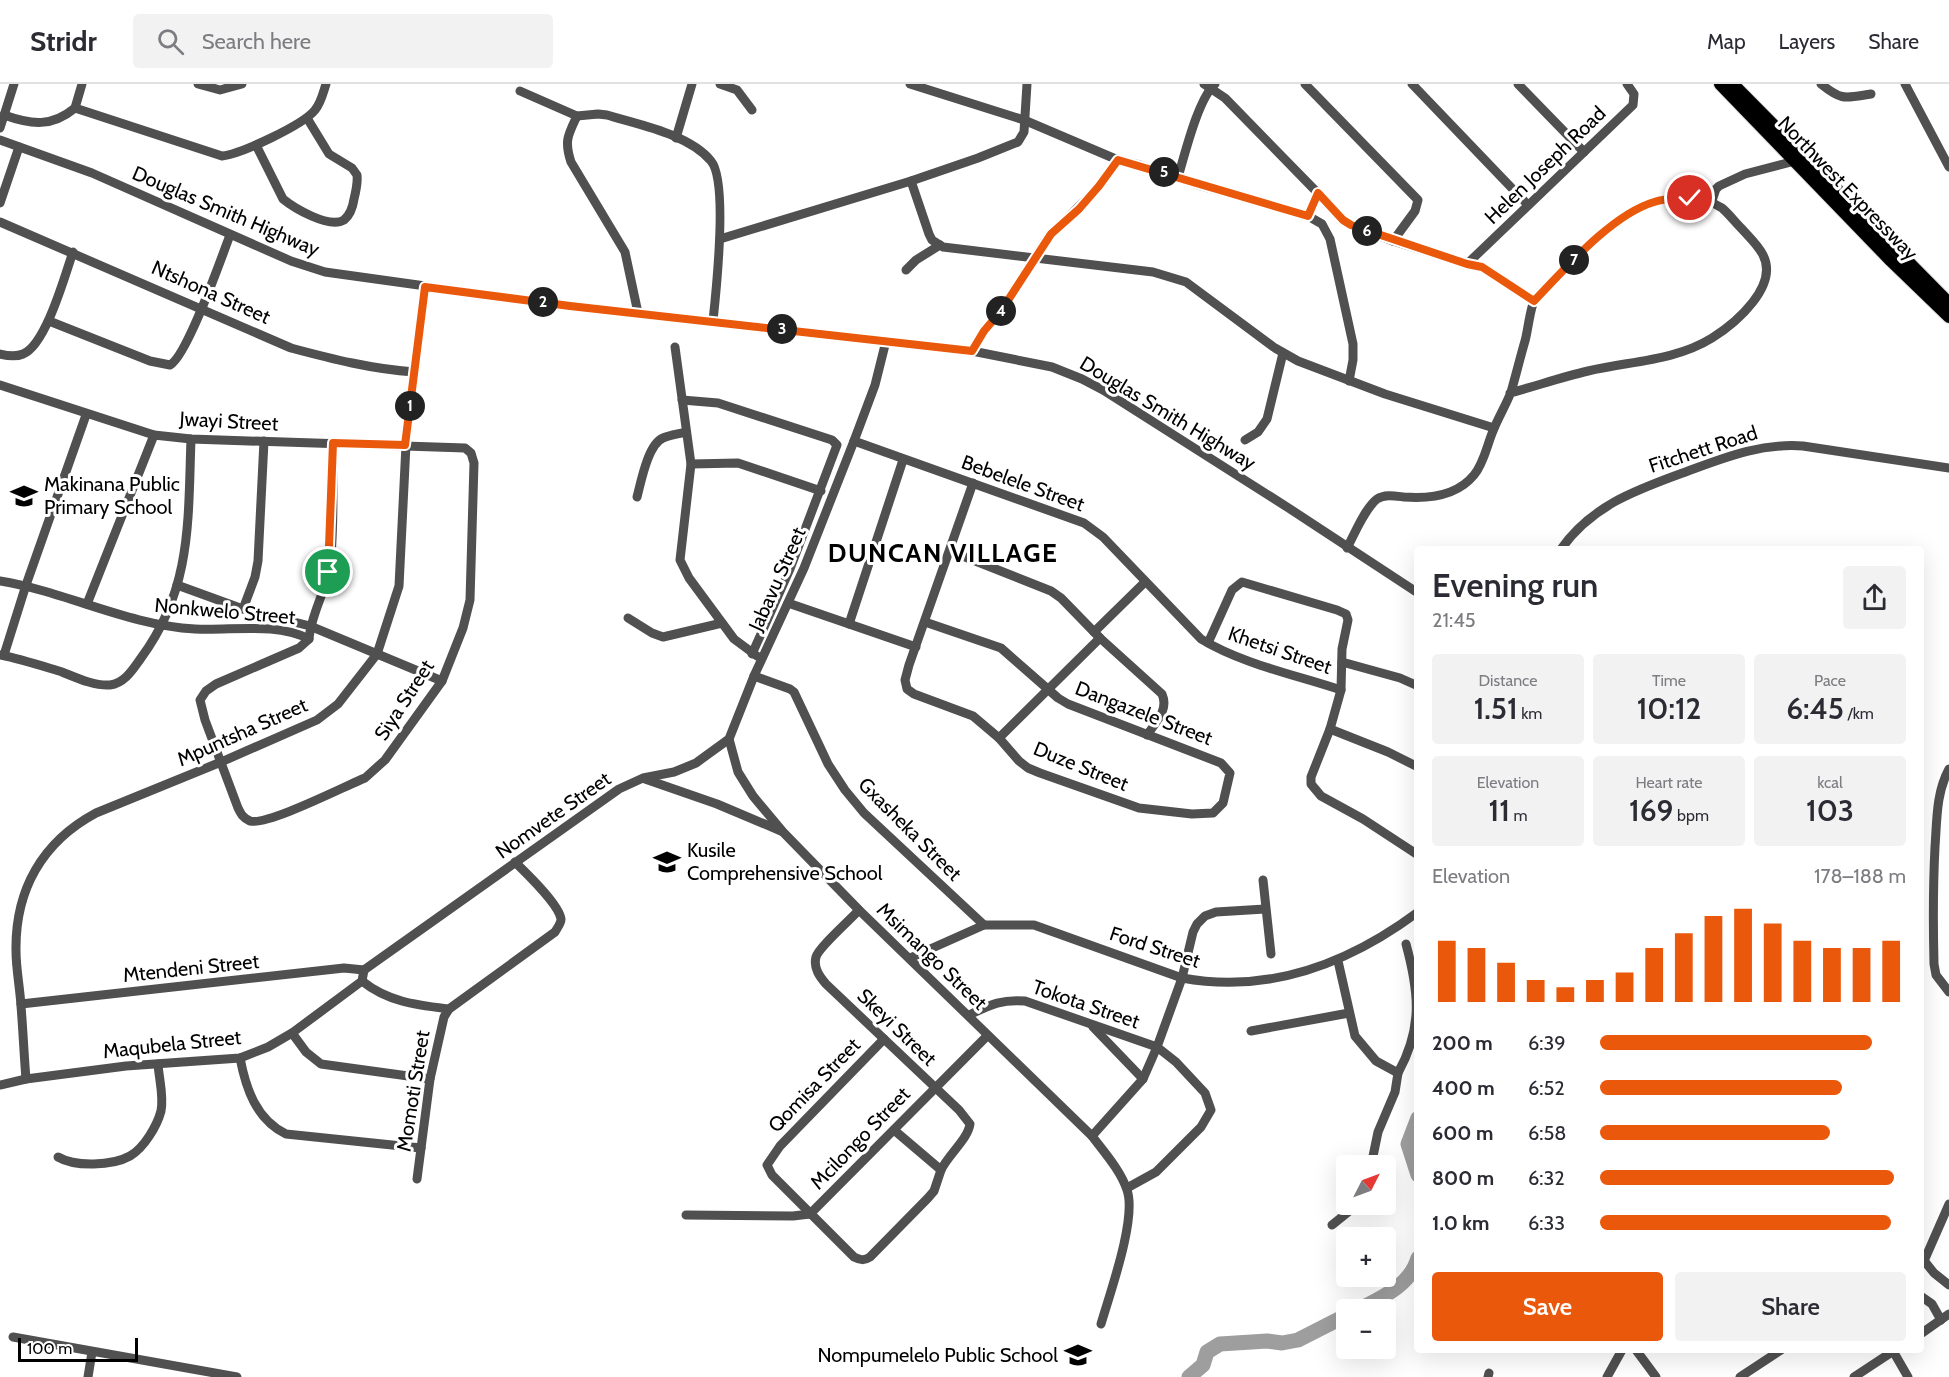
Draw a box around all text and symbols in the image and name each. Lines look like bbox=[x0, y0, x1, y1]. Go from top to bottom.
search box bbox=[133, 14, 553, 68]
text: Stridr bbox=[30, 24, 97, 58]
icon: search bbox=[154, 25, 187, 58]
text: Search here bbox=[202, 28, 311, 55]
text: Map bbox=[1707, 29, 1746, 54]
text: Layers bbox=[1779, 29, 1835, 54]
text: Share bbox=[1868, 29, 1919, 54]
street label: Helen Joseph Road bbox=[1480, 101, 1610, 229]
street label: Northwest Expressway bbox=[1773, 111, 1923, 265]
pin: 5 bbox=[1149, 157, 1179, 187]
street label: Douglas Smith Highway bbox=[129, 161, 323, 261]
text: 5 bbox=[1160, 162, 1168, 181]
pin bbox=[1664, 172, 1715, 223]
icon: check bbox=[1673, 181, 1706, 214]
pin: 6 bbox=[1352, 216, 1382, 246]
text: 6 bbox=[1363, 221, 1372, 240]
pin: 7 bbox=[1559, 245, 1589, 275]
text: 7 bbox=[1570, 250, 1578, 269]
street label: Ntshona Street bbox=[148, 255, 274, 329]
pin: 2 bbox=[528, 287, 558, 317]
text: 2 bbox=[539, 292, 547, 311]
pin: 4 bbox=[986, 296, 1016, 326]
text: 4 bbox=[996, 301, 1006, 320]
pin: 3 bbox=[767, 314, 797, 344]
text: 3 bbox=[778, 319, 786, 338]
street label: Douglas Smith Highway bbox=[1076, 351, 1260, 475]
pin: 1 bbox=[395, 391, 425, 421]
text: 1 bbox=[407, 396, 413, 415]
street label: Jwayi Street bbox=[178, 406, 279, 436]
street label: Fitchett Road bbox=[1646, 420, 1760, 478]
street label: Bebelele Street bbox=[958, 450, 1088, 516]
place label: Makinana Public Primary School bbox=[44, 472, 180, 519]
school or university icon: Makinana Public Primary School bbox=[9, 481, 39, 511]
street label: Jabavu Street bbox=[743, 523, 811, 636]
district label: DUNCAN VILLAGE bbox=[828, 537, 1058, 569]
pin bbox=[302, 546, 353, 597]
icon: arrive bbox=[311, 555, 344, 588]
text: Evening run bbox=[1432, 565, 1598, 605]
button: share bbox=[1843, 566, 1906, 629]
street label: Nonkwelo Street bbox=[154, 593, 297, 629]
text: 21:45 bbox=[1432, 608, 1476, 632]
street label: Khetsi Street bbox=[1225, 621, 1335, 679]
street label: Siya Street bbox=[369, 655, 439, 745]
text: Distance bbox=[1479, 671, 1537, 690]
text: Time bbox=[1652, 671, 1686, 690]
text: Pace bbox=[1814, 671, 1846, 690]
street label: Dangazele Street bbox=[1072, 676, 1216, 750]
text: 1.51 bbox=[1474, 690, 1518, 727]
text: 10:12 bbox=[1637, 690, 1701, 727]
text: 6:45 bbox=[1786, 690, 1844, 727]
street label: Mpuntsha Street bbox=[173, 692, 311, 771]
text: km bbox=[1518, 704, 1542, 723]
text: /km bbox=[1844, 704, 1874, 723]
street label: Duze Street bbox=[1030, 736, 1132, 796]
street label: Nomvete Street bbox=[491, 766, 615, 863]
street label: Gxasheka Street bbox=[853, 772, 967, 886]
text: Elevation bbox=[1477, 773, 1539, 792]
text: Heart rate bbox=[1636, 773, 1702, 792]
text: kcal bbox=[1817, 773, 1843, 792]
text: 11 bbox=[1489, 792, 1510, 829]
text: 169 bbox=[1629, 792, 1674, 829]
text: 103 bbox=[1806, 792, 1854, 829]
text: m bbox=[1510, 806, 1527, 825]
text: bpm bbox=[1674, 806, 1709, 825]
place label: Kusile Comprehensive School bbox=[687, 838, 883, 885]
school or university icon: Kusile Comprehensive School bbox=[652, 847, 682, 877]
text: Elevation bbox=[1432, 864, 1510, 888]
text: 178–188 m bbox=[1814, 864, 1906, 888]
street label: Msimango Street bbox=[872, 897, 992, 1015]
street label: Ford Street bbox=[1107, 921, 1203, 973]
street label: Mtendeni Street bbox=[122, 949, 260, 987]
street label: Tokota Street bbox=[1029, 974, 1143, 1034]
street label: Skeyi Street bbox=[853, 983, 942, 1071]
street label: Maqubela Street bbox=[102, 1025, 243, 1063]
street label: Momoti Street bbox=[392, 1028, 434, 1153]
text: 200 m bbox=[1432, 1031, 1493, 1055]
text: 6:39 bbox=[1528, 1031, 1566, 1055]
street label: Qomisa Street bbox=[763, 1033, 865, 1137]
text: 400 m bbox=[1432, 1076, 1495, 1100]
text: 6:52 bbox=[1528, 1076, 1565, 1100]
street label: Mcilongo Street bbox=[805, 1082, 915, 1194]
text: 600 m bbox=[1432, 1121, 1493, 1145]
text: 6:58 bbox=[1528, 1121, 1566, 1145]
north arrow bbox=[1336, 1155, 1396, 1215]
map controls bbox=[1336, 1155, 1396, 1359]
text: 800 m bbox=[1432, 1166, 1494, 1190]
text: 6:32 bbox=[1528, 1166, 1565, 1190]
text: 1.0 km bbox=[1432, 1211, 1489, 1235]
text: 6:33 bbox=[1528, 1211, 1565, 1235]
button: + bbox=[1336, 1227, 1396, 1287]
button: Save bbox=[1432, 1272, 1663, 1341]
button: Share bbox=[1675, 1272, 1906, 1341]
button: − bbox=[1336, 1299, 1396, 1359]
scale bar bbox=[18, 1335, 138, 1362]
text: 100 m bbox=[27, 1339, 72, 1358]
school or university icon: Nompumelelo Public School bbox=[1063, 1340, 1093, 1370]
place label: Nompumelelo Public School bbox=[818, 1343, 1058, 1367]

